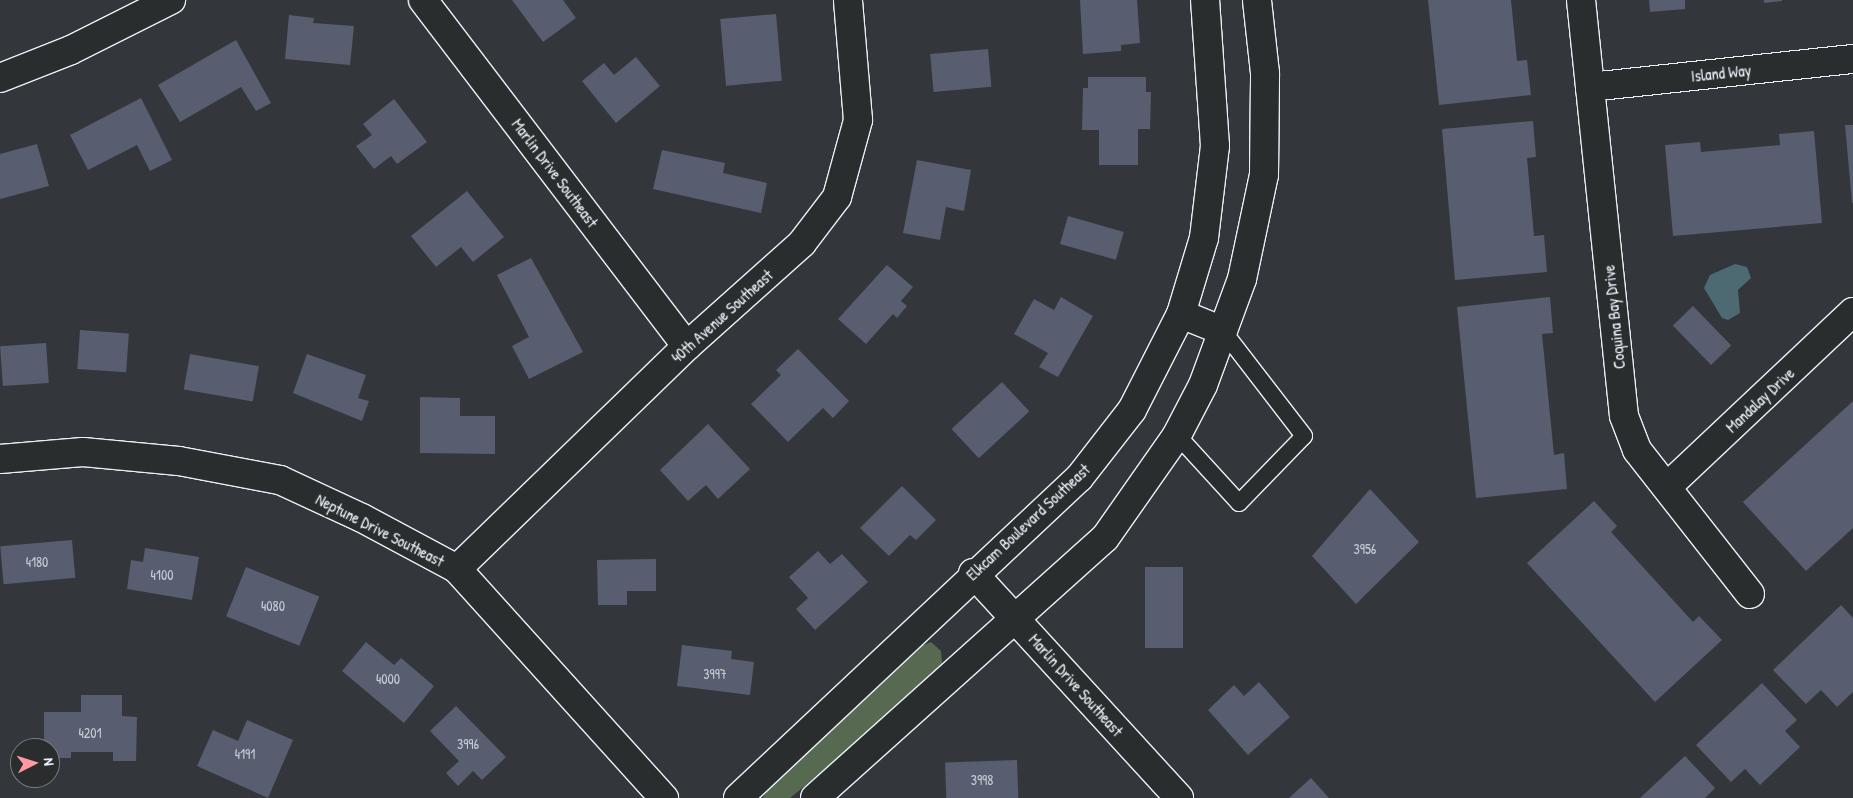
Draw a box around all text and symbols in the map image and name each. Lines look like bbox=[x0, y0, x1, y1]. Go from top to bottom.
street label: Island Way bbox=[1690, 60, 1752, 86]
street label: Marlin Drive Southeast bbox=[508, 115, 602, 231]
street label: Coquina Bay Drive bbox=[1599, 264, 1629, 370]
street label: 40th Avenue Southeast bbox=[667, 265, 777, 367]
street label: Mandalay Drive bbox=[1722, 363, 1798, 437]
street label: Elkcam Boulevard Southeast bbox=[962, 460, 1094, 584]
street label: Neptune Drive Southeast bbox=[313, 489, 447, 571]
house number: 3956 bbox=[1354, 541, 1376, 557]
house number: 4180 bbox=[26, 554, 48, 570]
house number: 4100 bbox=[151, 567, 173, 583]
house number: 4080 bbox=[261, 598, 285, 614]
street label: Marlin Drive Southeast bbox=[1025, 630, 1127, 740]
house number: 3997 bbox=[703, 666, 727, 682]
house number: 4000 bbox=[376, 671, 400, 687]
house number: 4201 bbox=[78, 725, 102, 741]
house number: 3996 bbox=[457, 736, 479, 752]
north arrow bbox=[10, 738, 60, 788]
house number: 4191 bbox=[235, 746, 255, 762]
text: N bbox=[40, 757, 59, 766]
house number: 3998 bbox=[971, 772, 993, 788]

